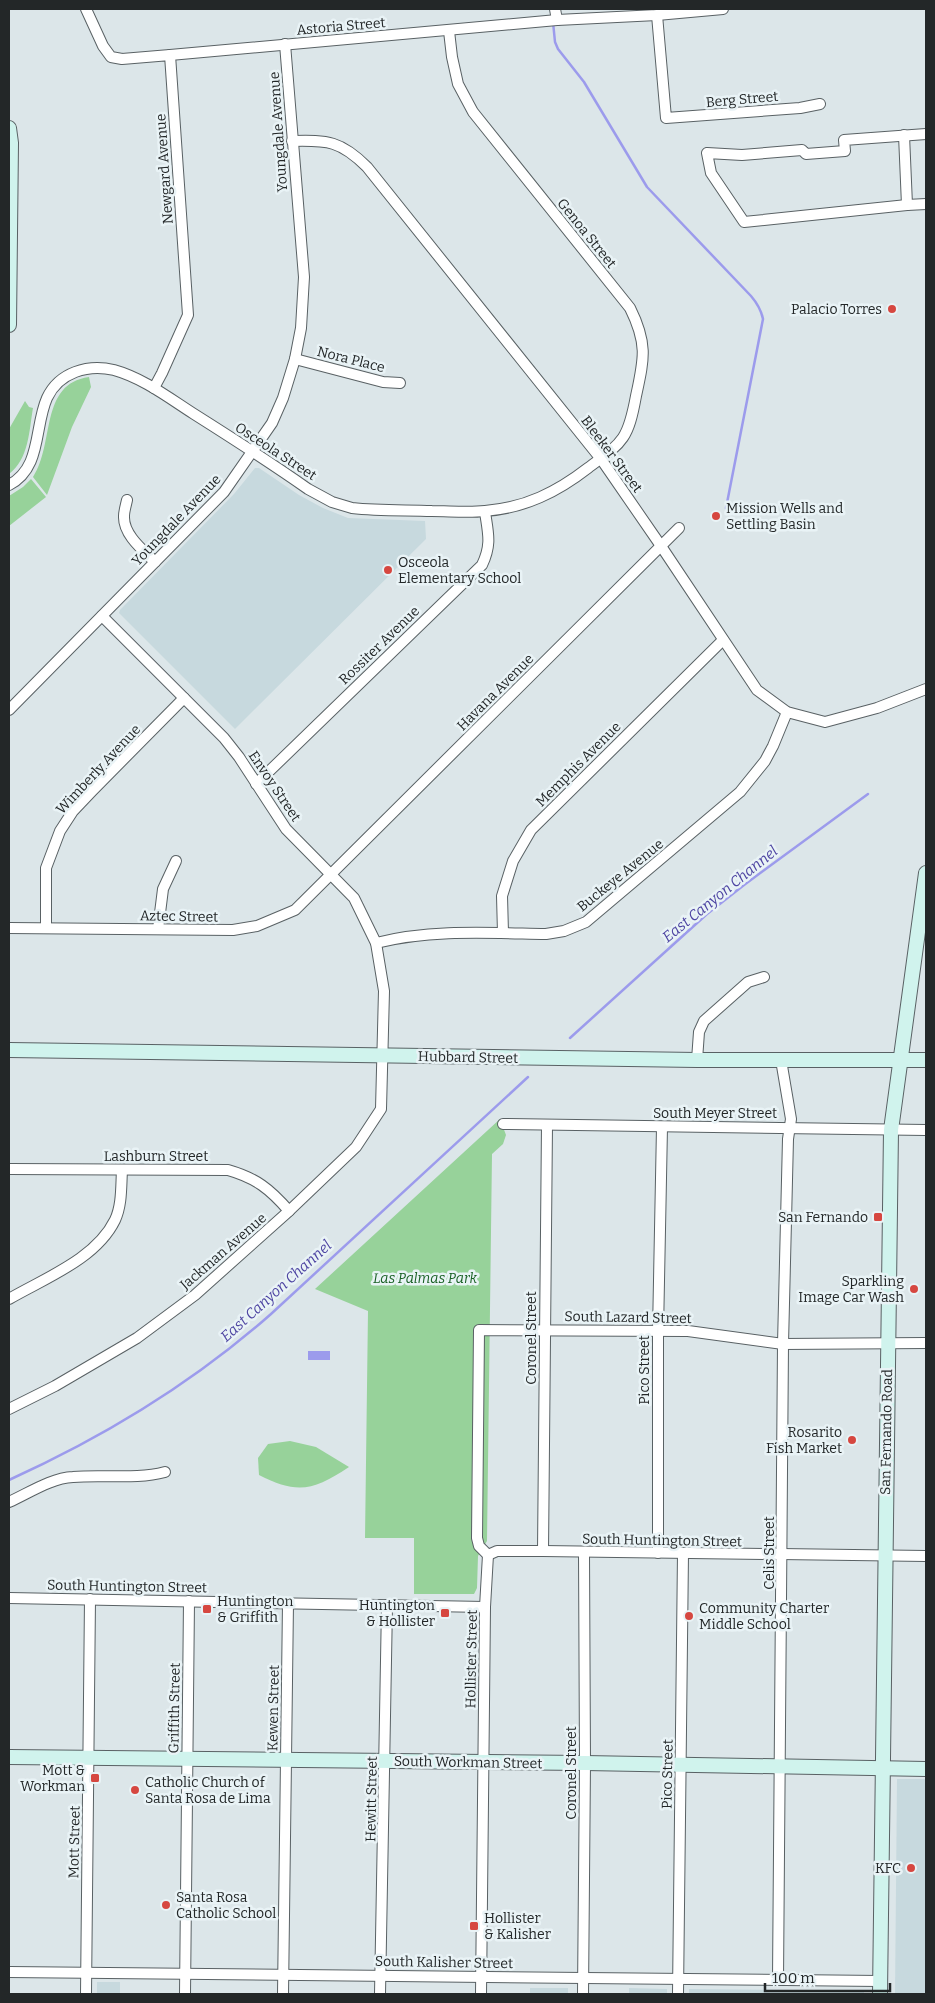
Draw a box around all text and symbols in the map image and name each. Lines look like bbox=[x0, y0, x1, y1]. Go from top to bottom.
street label: Astoria Street bbox=[296, 14, 386, 39]
street label: Youngdale Avenue bbox=[266, 71, 291, 193]
street label: Berg Street bbox=[705, 88, 779, 111]
street label: Newgard Avenue bbox=[152, 113, 177, 225]
street label: Genoa Street bbox=[553, 195, 620, 272]
place label: Palacio Torres bbox=[791, 301, 882, 318]
marker: Palacio Torres bbox=[886, 303, 898, 315]
street label: Nora Place bbox=[315, 343, 387, 376]
street label: Bleeker Street bbox=[577, 413, 646, 496]
street label: Osceola Street bbox=[232, 419, 320, 484]
street label: Youngdale Avenue bbox=[128, 471, 224, 570]
place label: Mission Wells and Settling Basin bbox=[726, 500, 843, 533]
marker: Mission Wells and Settling Basin bbox=[710, 510, 722, 522]
place label: Osceola Elementary School bbox=[398, 554, 521, 587]
marker: Osceola Elementary School bbox=[382, 564, 394, 576]
street label: Rossiter Avenue bbox=[336, 603, 423, 688]
street label: Havana Avenue bbox=[453, 650, 537, 734]
street label: Memphis Avenue bbox=[532, 718, 624, 810]
street label: Wimberly Avenue bbox=[53, 721, 144, 818]
street label: Envoy Street bbox=[245, 748, 304, 825]
street label: Buckeye Avenue bbox=[574, 835, 667, 915]
water label: East Canyon Channel bbox=[659, 842, 781, 946]
street label: Aztec Street bbox=[140, 907, 218, 926]
street label: Hubbard Street bbox=[418, 1048, 518, 1067]
street label: South Meyer Street bbox=[653, 1105, 777, 1122]
street label: Lashburn Street bbox=[104, 1148, 208, 1165]
street label: Jackman Avenue bbox=[176, 1209, 270, 1294]
place label: San Fernando bbox=[778, 1209, 868, 1226]
marker: San Fernando bbox=[872, 1211, 884, 1223]
water label: East Canyon Channel bbox=[217, 1236, 335, 1346]
park label: Las Palmas Park bbox=[373, 1270, 477, 1287]
place label: Sparkling Image Car Wash bbox=[798, 1273, 904, 1306]
marker: Sparkling Image Car Wash bbox=[908, 1283, 920, 1295]
street label: Coronel Street bbox=[523, 1291, 540, 1385]
street label: South Lazard Street bbox=[564, 1308, 692, 1327]
street label: Pico Street bbox=[636, 1335, 653, 1405]
street label: San Fernando Road bbox=[877, 1369, 896, 1495]
place label: Rosarito Fish Market bbox=[766, 1424, 842, 1457]
marker: Rosarito Fish Market bbox=[846, 1434, 858, 1446]
street label: Celis Street bbox=[761, 1516, 778, 1590]
street label: South Huntington Street bbox=[582, 1531, 742, 1550]
street label: South Huntington Street bbox=[47, 1577, 207, 1596]
place label: Huntington & Griffith bbox=[217, 1593, 293, 1626]
place label: Huntington & Hollister bbox=[359, 1597, 435, 1630]
place label: Community Charter Middle School bbox=[699, 1600, 829, 1633]
marker: Huntington & Griffith bbox=[201, 1603, 213, 1615]
marker: Huntington & Hollister bbox=[439, 1607, 451, 1619]
street label: Hollister Street bbox=[462, 1609, 481, 1709]
marker: Community Charter Middle School bbox=[683, 1610, 695, 1622]
street label: Griffith Street bbox=[165, 1663, 184, 1754]
street label: Kewen Street bbox=[264, 1665, 283, 1751]
street label: Coronel Street bbox=[563, 1726, 580, 1820]
street label: Pico Street bbox=[658, 1739, 677, 1809]
street label: South Workman Street bbox=[394, 1753, 542, 1772]
street label: Hewitt Street bbox=[362, 1756, 381, 1842]
place label: Mott & Workman bbox=[20, 1762, 85, 1795]
marker: Mott & Workman bbox=[89, 1772, 101, 1784]
place label: Catholic Church of Santa Rosa de Lima bbox=[145, 1774, 271, 1807]
marker: Catholic Church of Santa Rosa de Lima bbox=[129, 1784, 141, 1796]
street label: Mott Street bbox=[65, 1805, 84, 1879]
place label: KFC bbox=[875, 1860, 901, 1877]
marker: KFC bbox=[905, 1862, 917, 1874]
place label: Santa Rosa Catholic School bbox=[176, 1889, 276, 1922]
marker: Santa Rosa Catholic School bbox=[160, 1899, 172, 1911]
place label: Hollister & Kalisher bbox=[484, 1910, 551, 1943]
marker: Hollister & Kalisher bbox=[468, 1920, 480, 1932]
street label: South Kalisher Street bbox=[375, 1953, 513, 1972]
scale bar bbox=[765, 1960, 890, 1992]
text: 100 m bbox=[772, 1969, 815, 1987]

